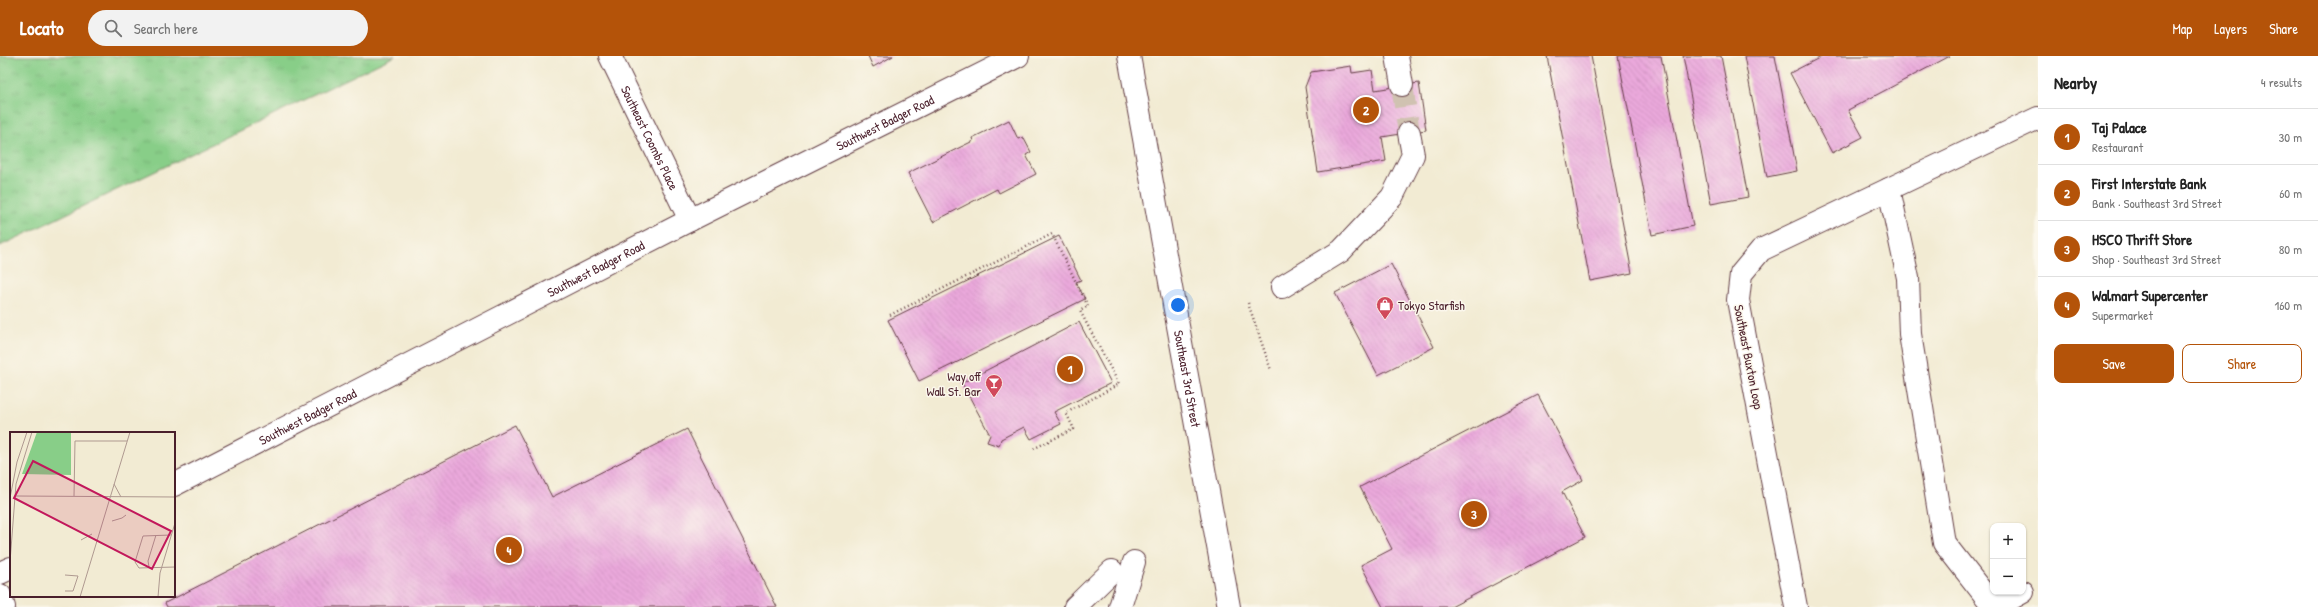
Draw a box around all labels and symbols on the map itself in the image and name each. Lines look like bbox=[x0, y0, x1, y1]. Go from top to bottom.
street label: Southeast Coombs Place bbox=[617, 83, 683, 193]
street label: Southwest Badger Road bbox=[833, 91, 937, 155]
pin: 2 bbox=[1353, 95, 1379, 125]
street label: Southwest Badger Road bbox=[544, 236, 647, 301]
your location bbox=[1168, 295, 1188, 315]
shop icon: Tokyo Starfish bbox=[1375, 295, 1395, 320]
place label: Tokyo Starfish bbox=[1398, 296, 1465, 314]
street label: Southeast Buxton Loop bbox=[1730, 303, 1768, 411]
street label: Southeast 3rd Street bbox=[1170, 329, 1205, 429]
pin: 1 bbox=[1057, 354, 1083, 384]
place label: Way off Wall St. Bar bbox=[926, 367, 981, 400]
bar icon: Way off Wall St. Bar bbox=[984, 373, 1004, 398]
street label: Southwest Badger Road bbox=[256, 384, 359, 449]
inset map bbox=[10, 432, 175, 597]
pin: 3 bbox=[1461, 499, 1487, 529]
pin: 4 bbox=[496, 535, 522, 565]

